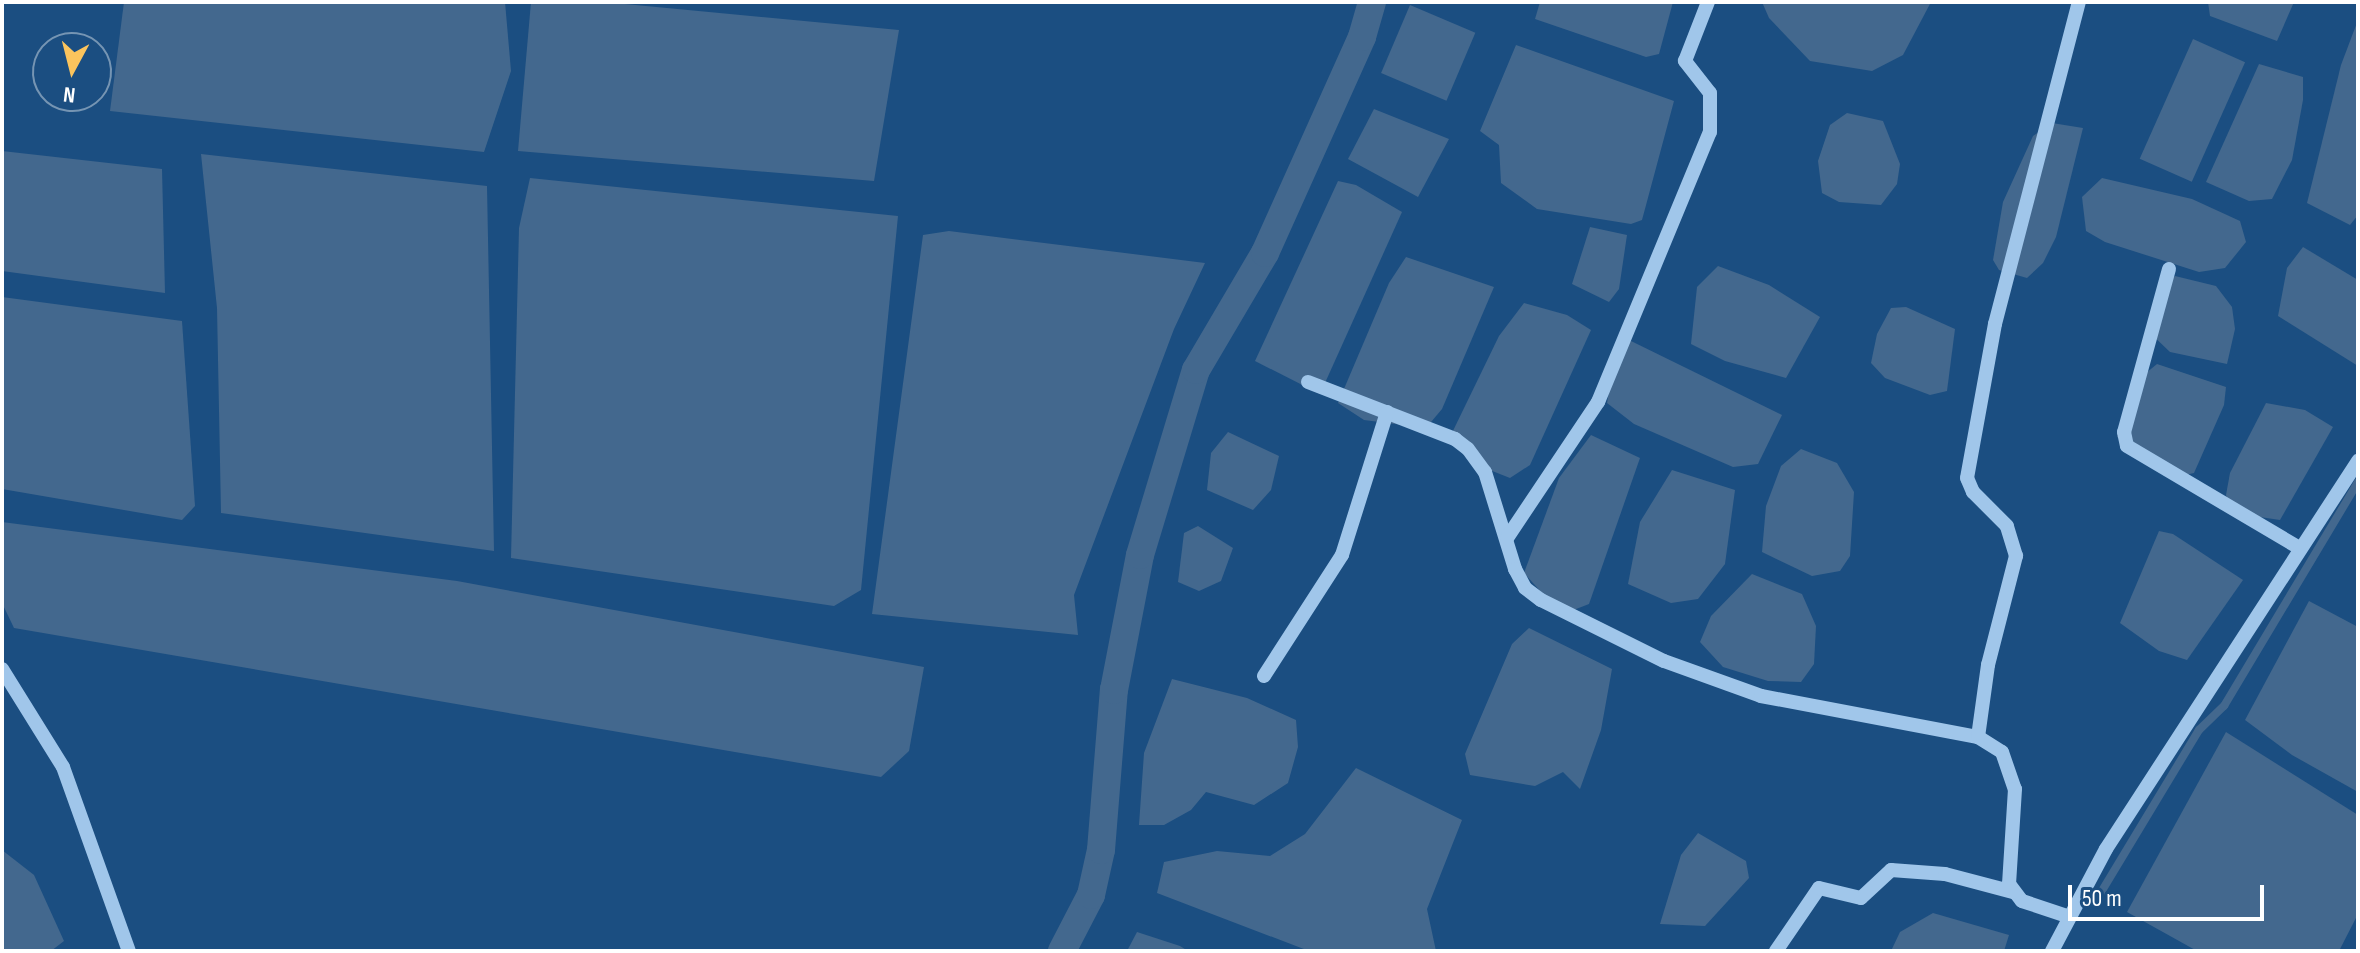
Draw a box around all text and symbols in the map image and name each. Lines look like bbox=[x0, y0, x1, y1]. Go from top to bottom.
north arrow bbox=[32, 32, 112, 112]
text: N bbox=[62, 80, 77, 108]
scale bar bbox=[2072, 869, 2268, 919]
text: 50 m bbox=[2082, 884, 2122, 913]

